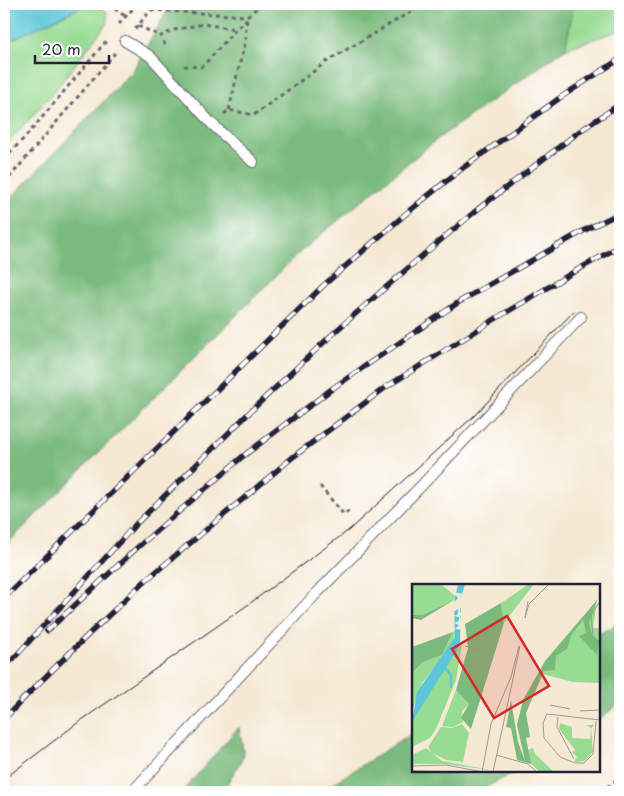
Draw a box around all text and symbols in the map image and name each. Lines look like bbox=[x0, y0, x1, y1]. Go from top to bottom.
scale bar bbox=[35, 32, 109, 64]
text: 20 m bbox=[42, 37, 81, 60]
inset map bbox=[412, 584, 599, 771]

